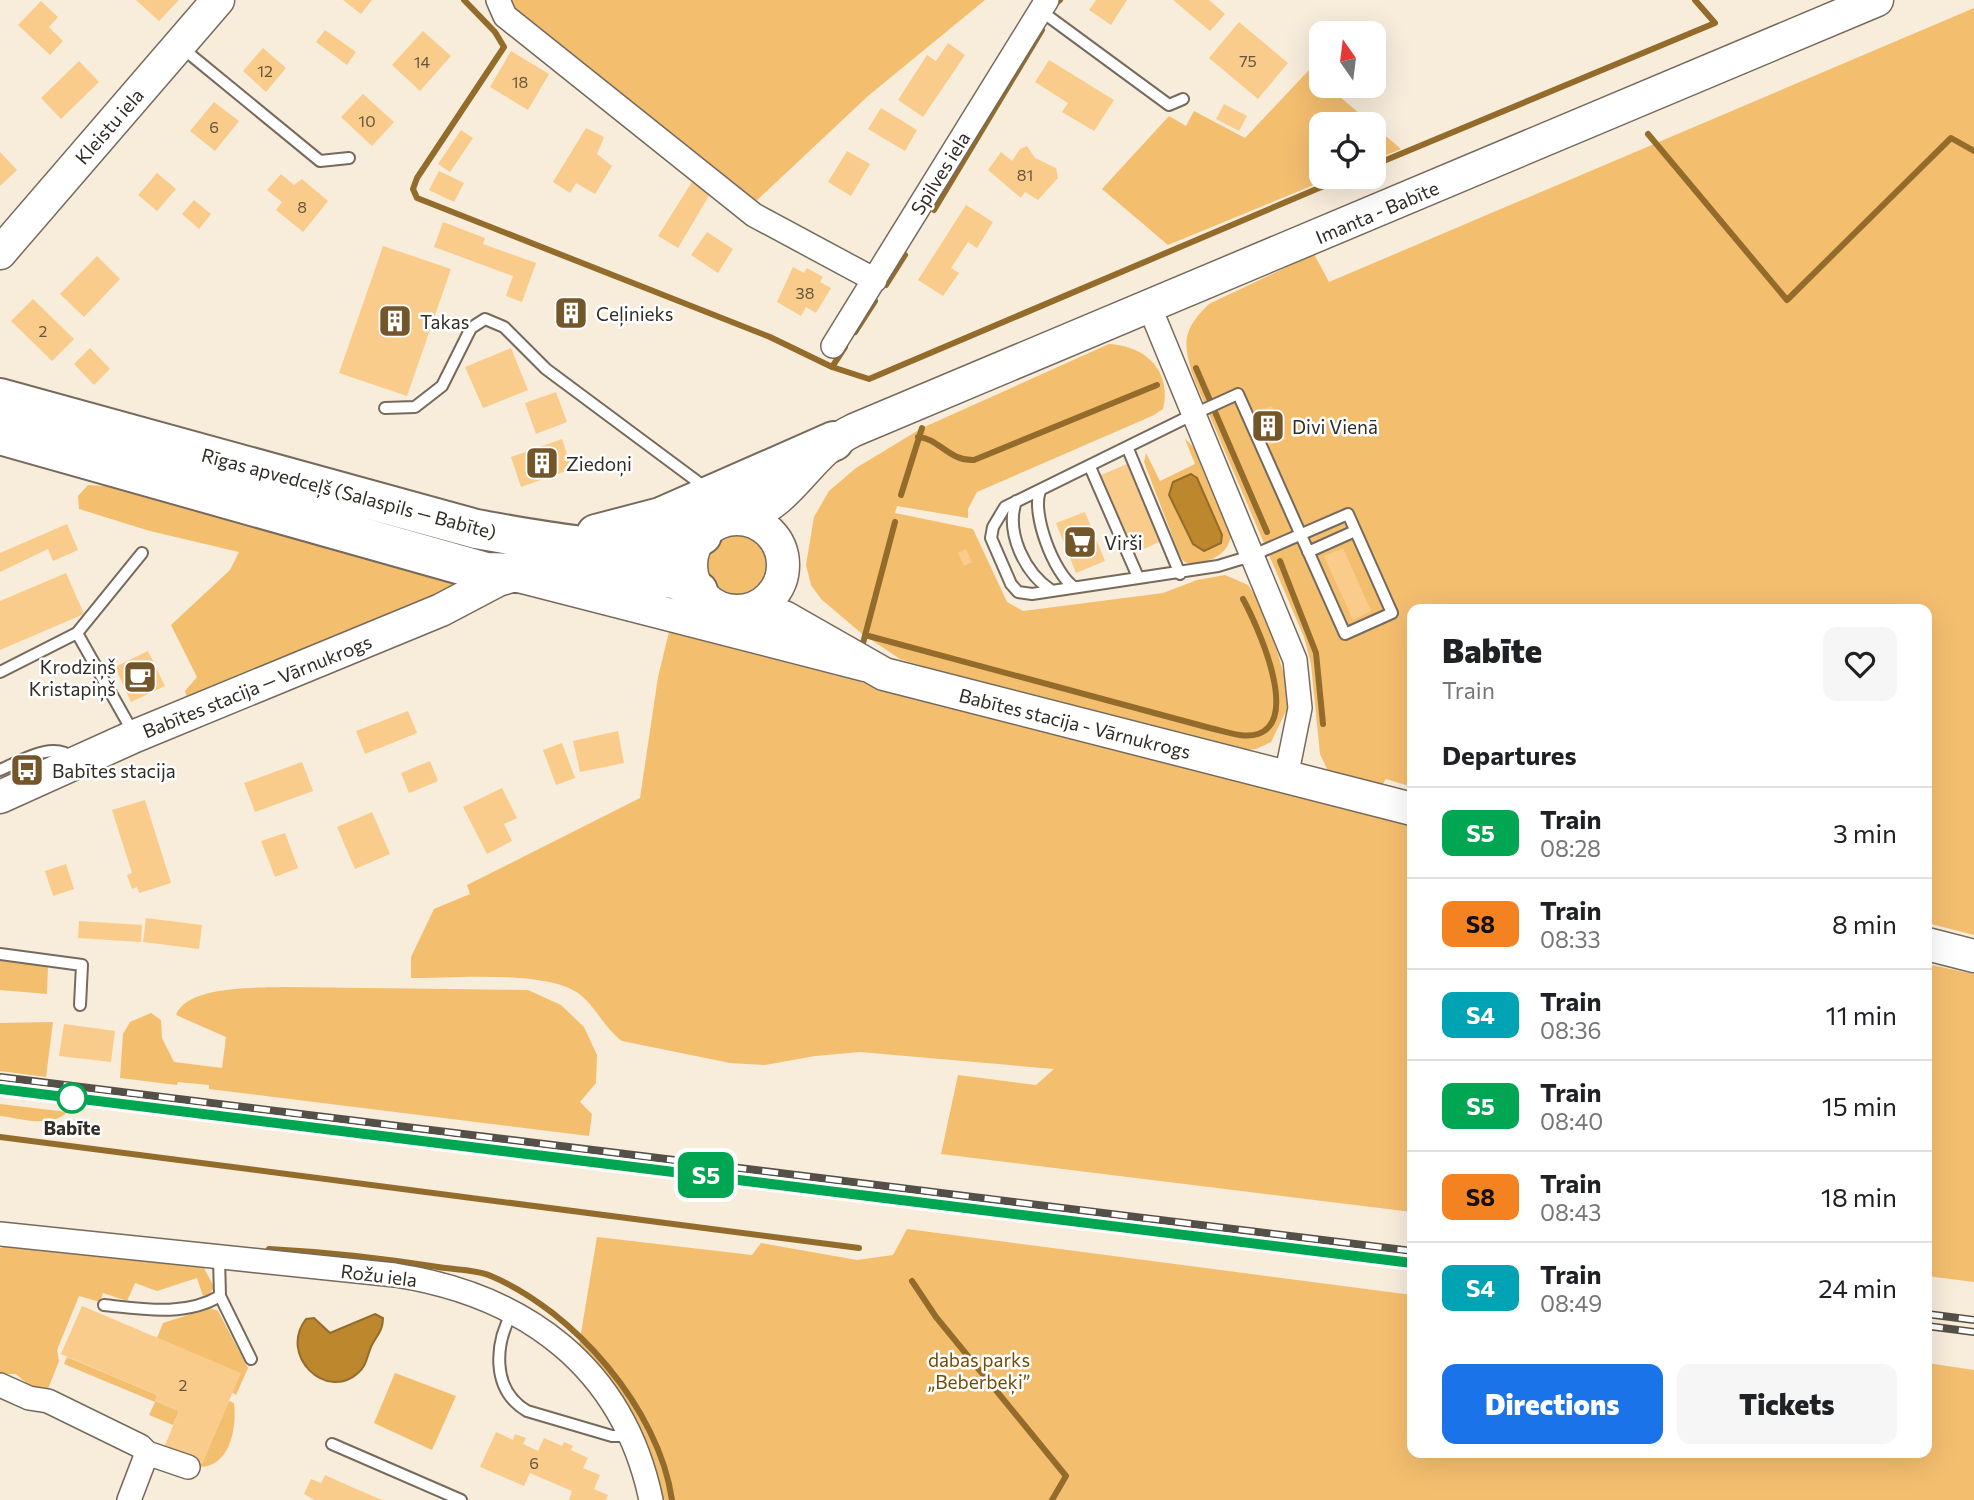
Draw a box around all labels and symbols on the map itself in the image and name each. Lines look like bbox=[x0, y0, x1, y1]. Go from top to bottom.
north arrow bbox=[1309, 21, 1386, 98]
house number: 75 bbox=[1239, 51, 1257, 70]
house number: 14 bbox=[414, 52, 431, 71]
house number: 12 bbox=[257, 61, 273, 80]
house number: 18 bbox=[512, 72, 528, 91]
street label: Kleistu iela bbox=[70, 83, 148, 169]
house number: 10 bbox=[358, 111, 376, 130]
house number: 6 bbox=[209, 117, 219, 136]
street label: Spilves iela bbox=[905, 127, 975, 219]
house number: 81 bbox=[1017, 165, 1033, 184]
street label: Imanta - Babīte bbox=[1312, 176, 1442, 248]
house number: 8 bbox=[297, 197, 307, 216]
house number: 38 bbox=[796, 283, 814, 302]
building icon: Ceļinieks bbox=[552, 294, 590, 332]
building icon: Takas bbox=[376, 302, 414, 340]
place label: Ceļinieks bbox=[596, 302, 673, 327]
place label: Takas bbox=[420, 310, 469, 333]
house number: 2 bbox=[39, 321, 48, 340]
building icon: Divi Vienā bbox=[1249, 407, 1287, 445]
place label: Divi Vienā bbox=[1292, 415, 1378, 438]
street label: Rīgas apvedceļš (Salaspils — Babīte) bbox=[199, 443, 499, 545]
building icon: Ziedoņi bbox=[523, 444, 561, 482]
place label: Ziedoņi bbox=[566, 452, 632, 477]
supermarket icon: Virši bbox=[1061, 523, 1099, 561]
place label: Virši bbox=[1104, 531, 1143, 554]
street label: Babītes stacija — Vārnukrogs bbox=[139, 629, 375, 743]
place label: Krodziņš Kristapiņš bbox=[29, 655, 116, 702]
cafe icon: Krodziņš Kristapiņš bbox=[121, 658, 159, 696]
street label: Babītes stacija - Vārnukrogs bbox=[957, 683, 1193, 763]
bus stop icon: Babītes stacija bbox=[8, 751, 46, 789]
place label: Babītes stacija bbox=[52, 759, 176, 782]
marker: Babīte bbox=[57, 1083, 87, 1113]
place label: Babīte bbox=[43, 1116, 101, 1139]
line badge: S5 bbox=[674, 1152, 738, 1198]
street label: Rožu iela bbox=[339, 1259, 419, 1291]
park label: dabas parks „Beberbeķi” bbox=[928, 1348, 1031, 1395]
house number: 2 bbox=[179, 1375, 188, 1394]
house number: 6 bbox=[529, 1453, 539, 1472]

